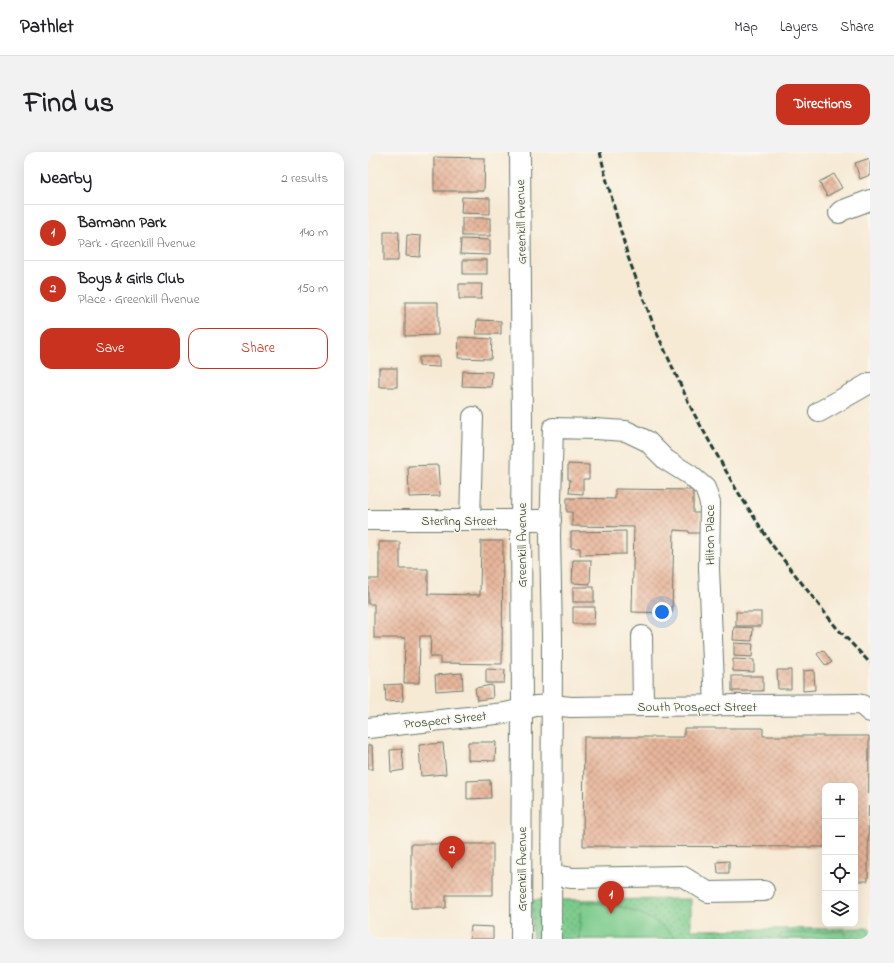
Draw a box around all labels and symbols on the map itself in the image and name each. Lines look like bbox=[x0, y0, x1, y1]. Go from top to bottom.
street label: Greenkill Avenue bbox=[511, 179, 532, 265]
street label: Greenkill Avenue bbox=[513, 502, 532, 587]
street label: Hilton Place bbox=[701, 505, 720, 565]
street label: Sterling Street bbox=[421, 512, 497, 532]
your location bbox=[652, 602, 672, 622]
street label: South Prospect Street bbox=[637, 698, 757, 717]
street label: Prospect Street bbox=[403, 707, 488, 734]
street label: Greenkill Avenue bbox=[513, 826, 532, 911]
pin: 2 bbox=[439, 836, 465, 869]
pin: 1 bbox=[598, 881, 624, 914]

